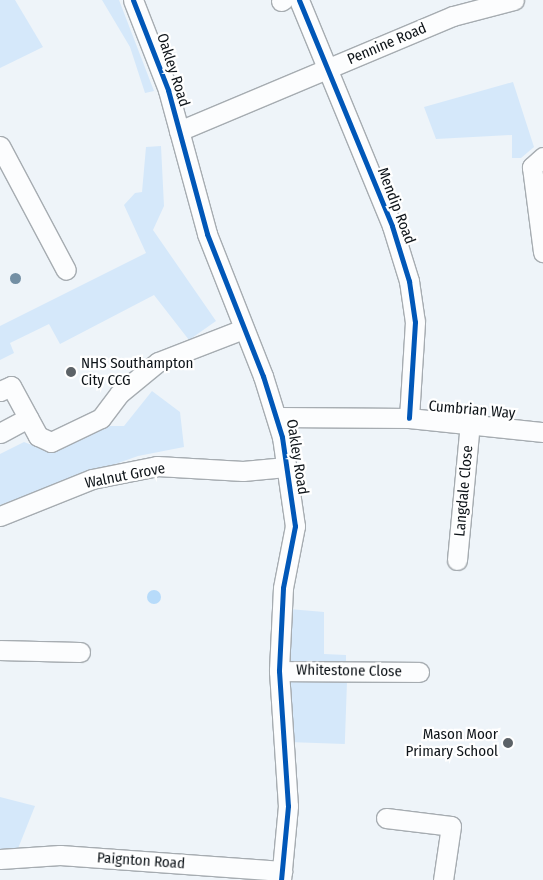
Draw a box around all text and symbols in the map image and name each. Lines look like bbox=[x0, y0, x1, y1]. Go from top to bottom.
street label: Pennine Road bbox=[345, 19, 429, 69]
street label: Oakley Road bbox=[153, 31, 193, 109]
street label: Mendip Road bbox=[373, 165, 419, 247]
place label: NHS Southampton City CCG bbox=[81, 354, 193, 389]
marker: NHS Southampton City CCG bbox=[65, 366, 77, 378]
street label: Cumbrian Way bbox=[428, 397, 516, 423]
street label: Oakley Road bbox=[282, 418, 312, 496]
street label: Langdale Close bbox=[451, 445, 477, 537]
street label: Walnut Grove bbox=[83, 459, 167, 493]
street label: Whitestone Close bbox=[296, 661, 402, 681]
place label: Mason Moor Primary School bbox=[406, 725, 498, 760]
marker: Mason Moor Primary School bbox=[502, 737, 514, 749]
street label: Paignton Road bbox=[96, 849, 186, 873]

